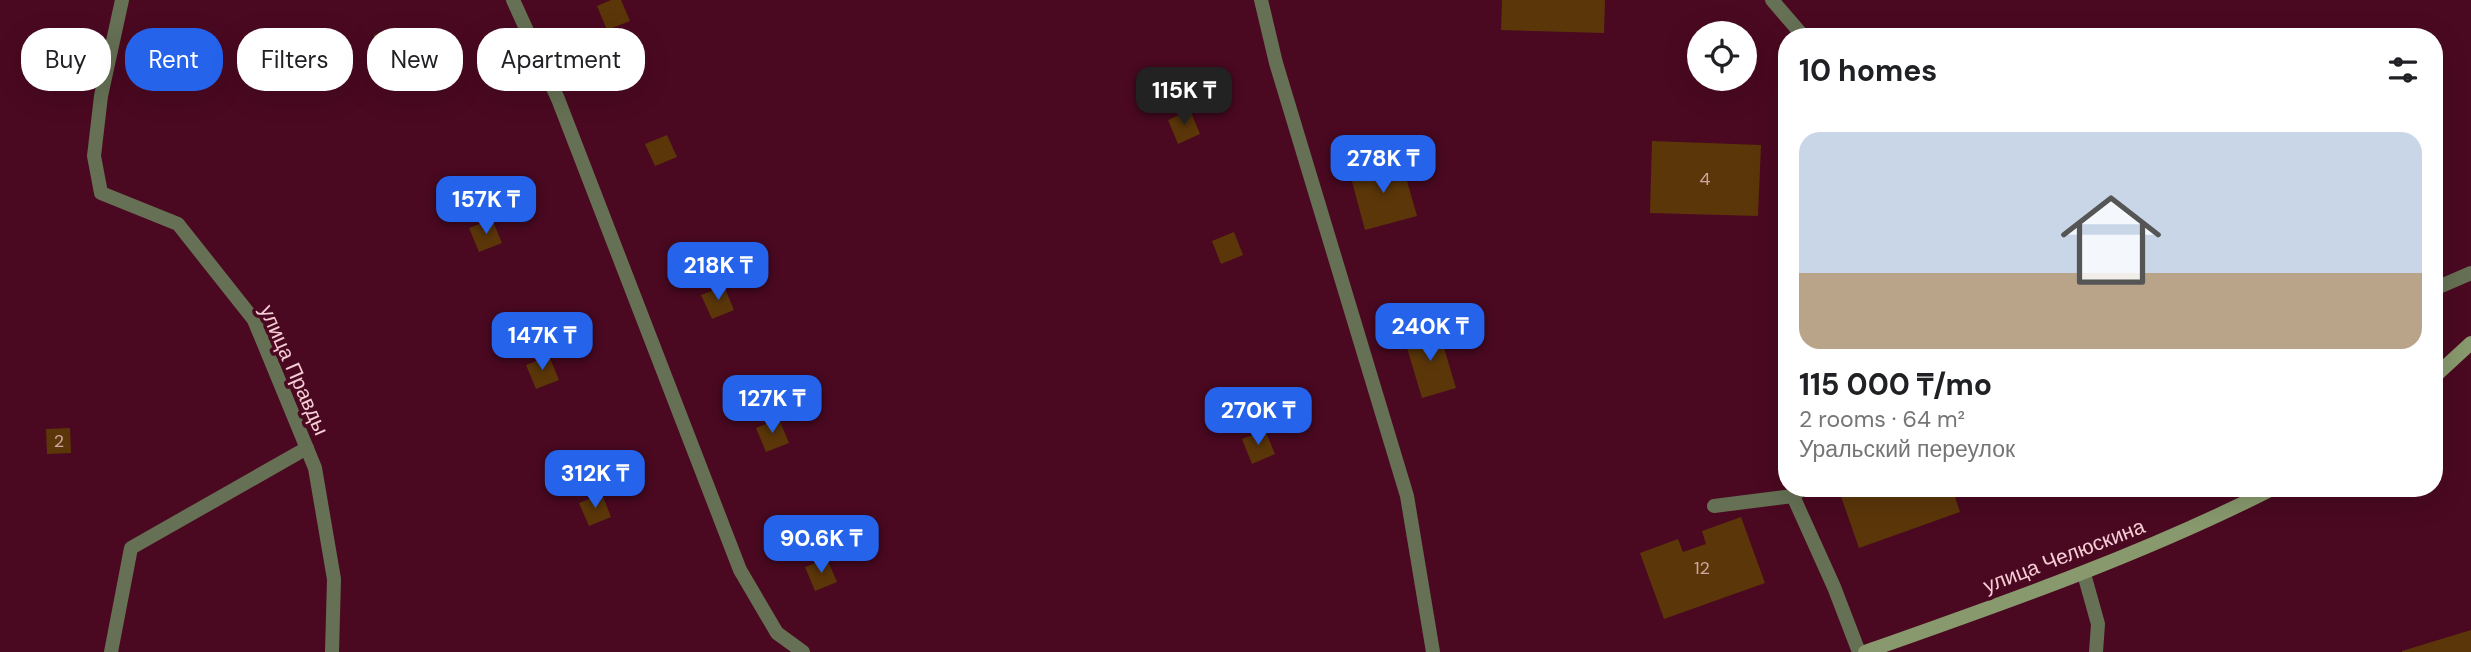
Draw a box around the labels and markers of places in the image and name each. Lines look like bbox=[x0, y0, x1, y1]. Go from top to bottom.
pin: 115K ₸ bbox=[1127, 68, 1241, 127]
pin: 278K ₸ bbox=[1326, 136, 1440, 195]
pin: 157K ₸ bbox=[429, 176, 543, 236]
pin: 218K ₸ bbox=[661, 243, 775, 302]
pin: 240K ₸ bbox=[1373, 304, 1487, 363]
pin: 147K ₸ bbox=[485, 312, 599, 372]
pin: 127K ₸ bbox=[715, 376, 829, 435]
pin: 270K ₸ bbox=[1201, 388, 1315, 447]
pin: 312K ₸ bbox=[538, 450, 652, 510]
pin: 90.6K ₸ bbox=[756, 516, 886, 575]

